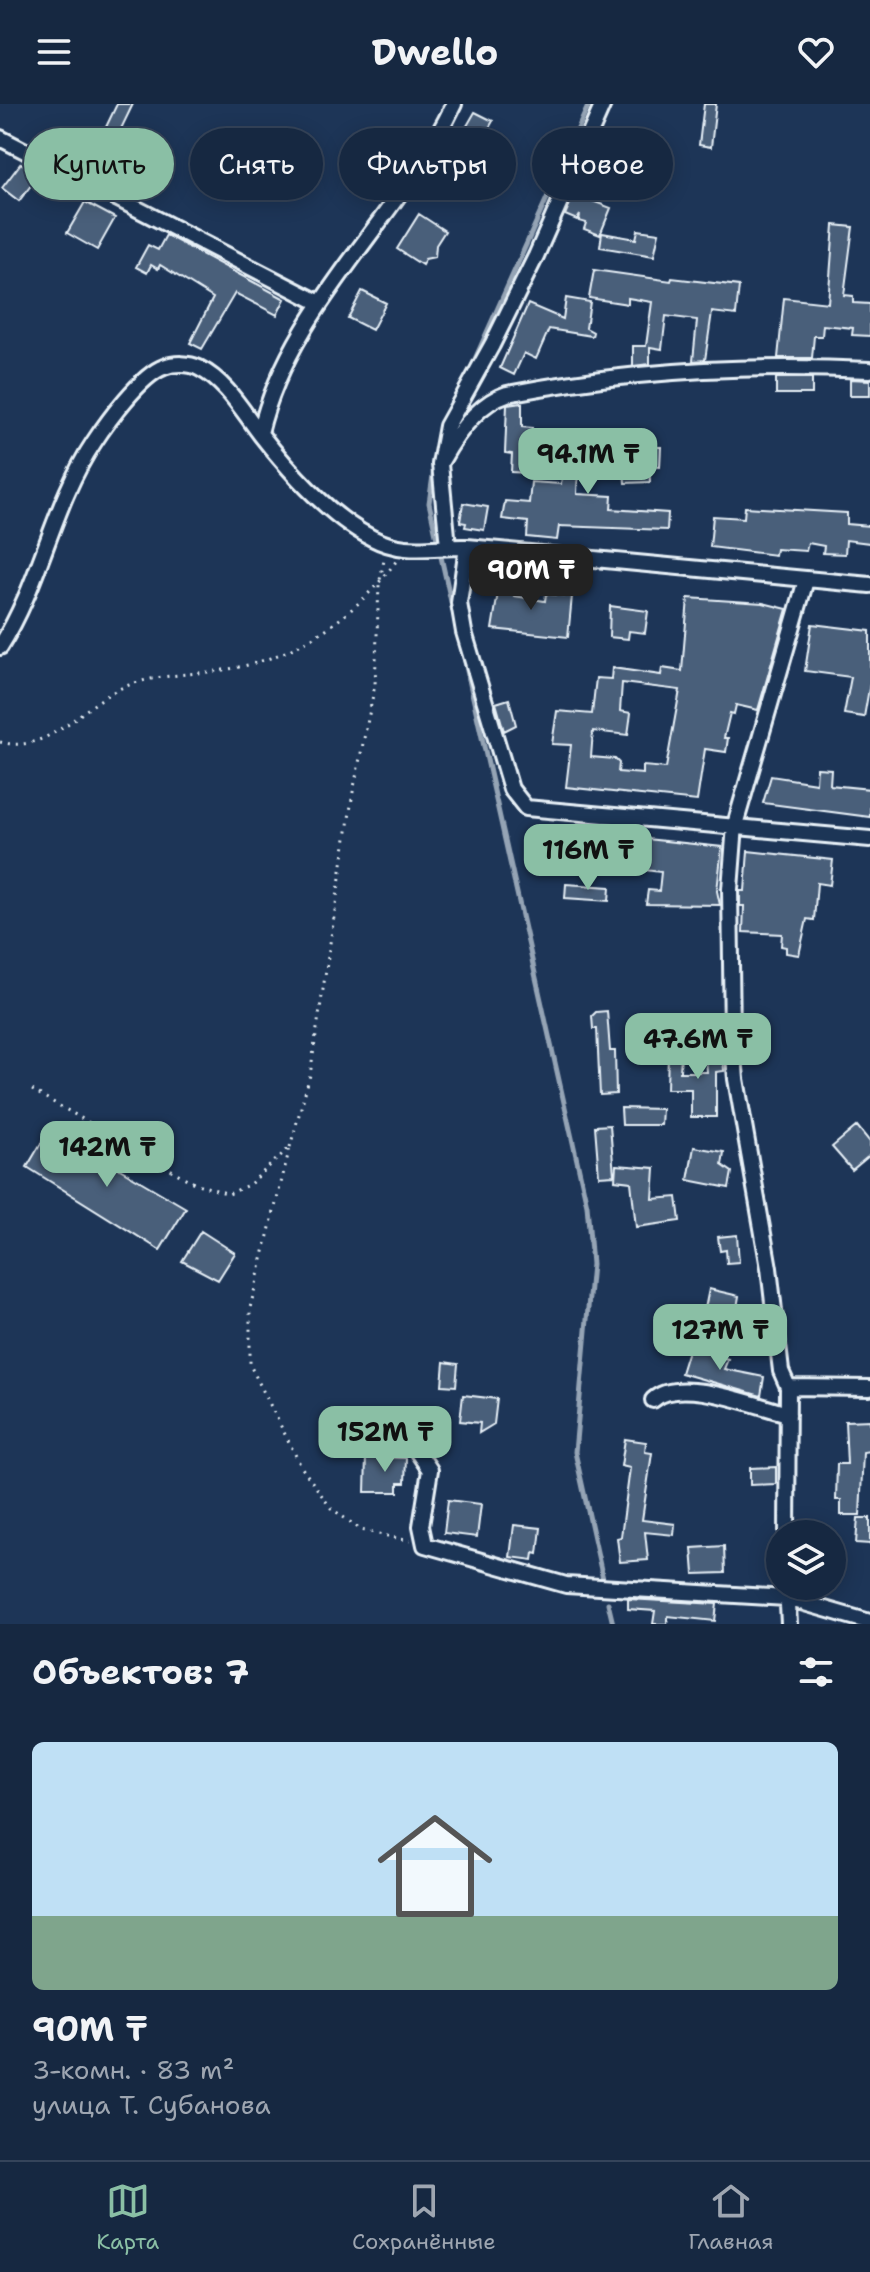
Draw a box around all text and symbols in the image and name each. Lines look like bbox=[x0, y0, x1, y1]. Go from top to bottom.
text: Dwello bbox=[371, 28, 499, 77]
icon: menu bbox=[32, 30, 76, 74]
icon: heart bbox=[794, 30, 838, 74]
chip: Купить bbox=[24, 128, 174, 200]
chip: Снять bbox=[190, 128, 323, 200]
chip: Фильтры bbox=[339, 128, 516, 200]
chip: Новое bbox=[532, 128, 673, 200]
pin: 94.1M ₸ bbox=[514, 428, 662, 496]
text: 94.1M ₸ bbox=[536, 436, 640, 471]
pin: 90M ₸ bbox=[475, 544, 587, 612]
text: 90M ₸ bbox=[487, 552, 575, 587]
pin: 116M ₸ bbox=[523, 824, 653, 892]
text: 116M ₸ bbox=[542, 832, 634, 867]
pin: 47.6M ₸ bbox=[624, 1013, 772, 1081]
text: 47.6M ₸ bbox=[643, 1021, 753, 1056]
pin: 142M ₸ bbox=[42, 1121, 172, 1189]
text: 142M ₸ bbox=[58, 1129, 156, 1164]
pin: 127M ₸ bbox=[655, 1304, 785, 1372]
text: 127M ₸ bbox=[671, 1312, 769, 1347]
pin: 152M ₸ bbox=[320, 1406, 450, 1474]
text: 152M ₸ bbox=[336, 1414, 434, 1449]
map controls bbox=[766, 1520, 846, 1600]
button: layers bbox=[766, 1520, 846, 1600]
text: Объектов: 7 bbox=[32, 1649, 249, 1695]
icon: filters bbox=[794, 1650, 838, 1694]
icon: home bbox=[363, 1794, 507, 1938]
text: 90M ₸ bbox=[32, 2006, 147, 2052]
text: 3-комн. · 83 m² bbox=[32, 2052, 234, 2087]
text: улица Т. Субанова bbox=[32, 2087, 271, 2122]
tab: Карта bbox=[96, 2179, 159, 2256]
tab: Сохранённые bbox=[352, 2179, 496, 2256]
tab: Главная bbox=[688, 2179, 774, 2256]

